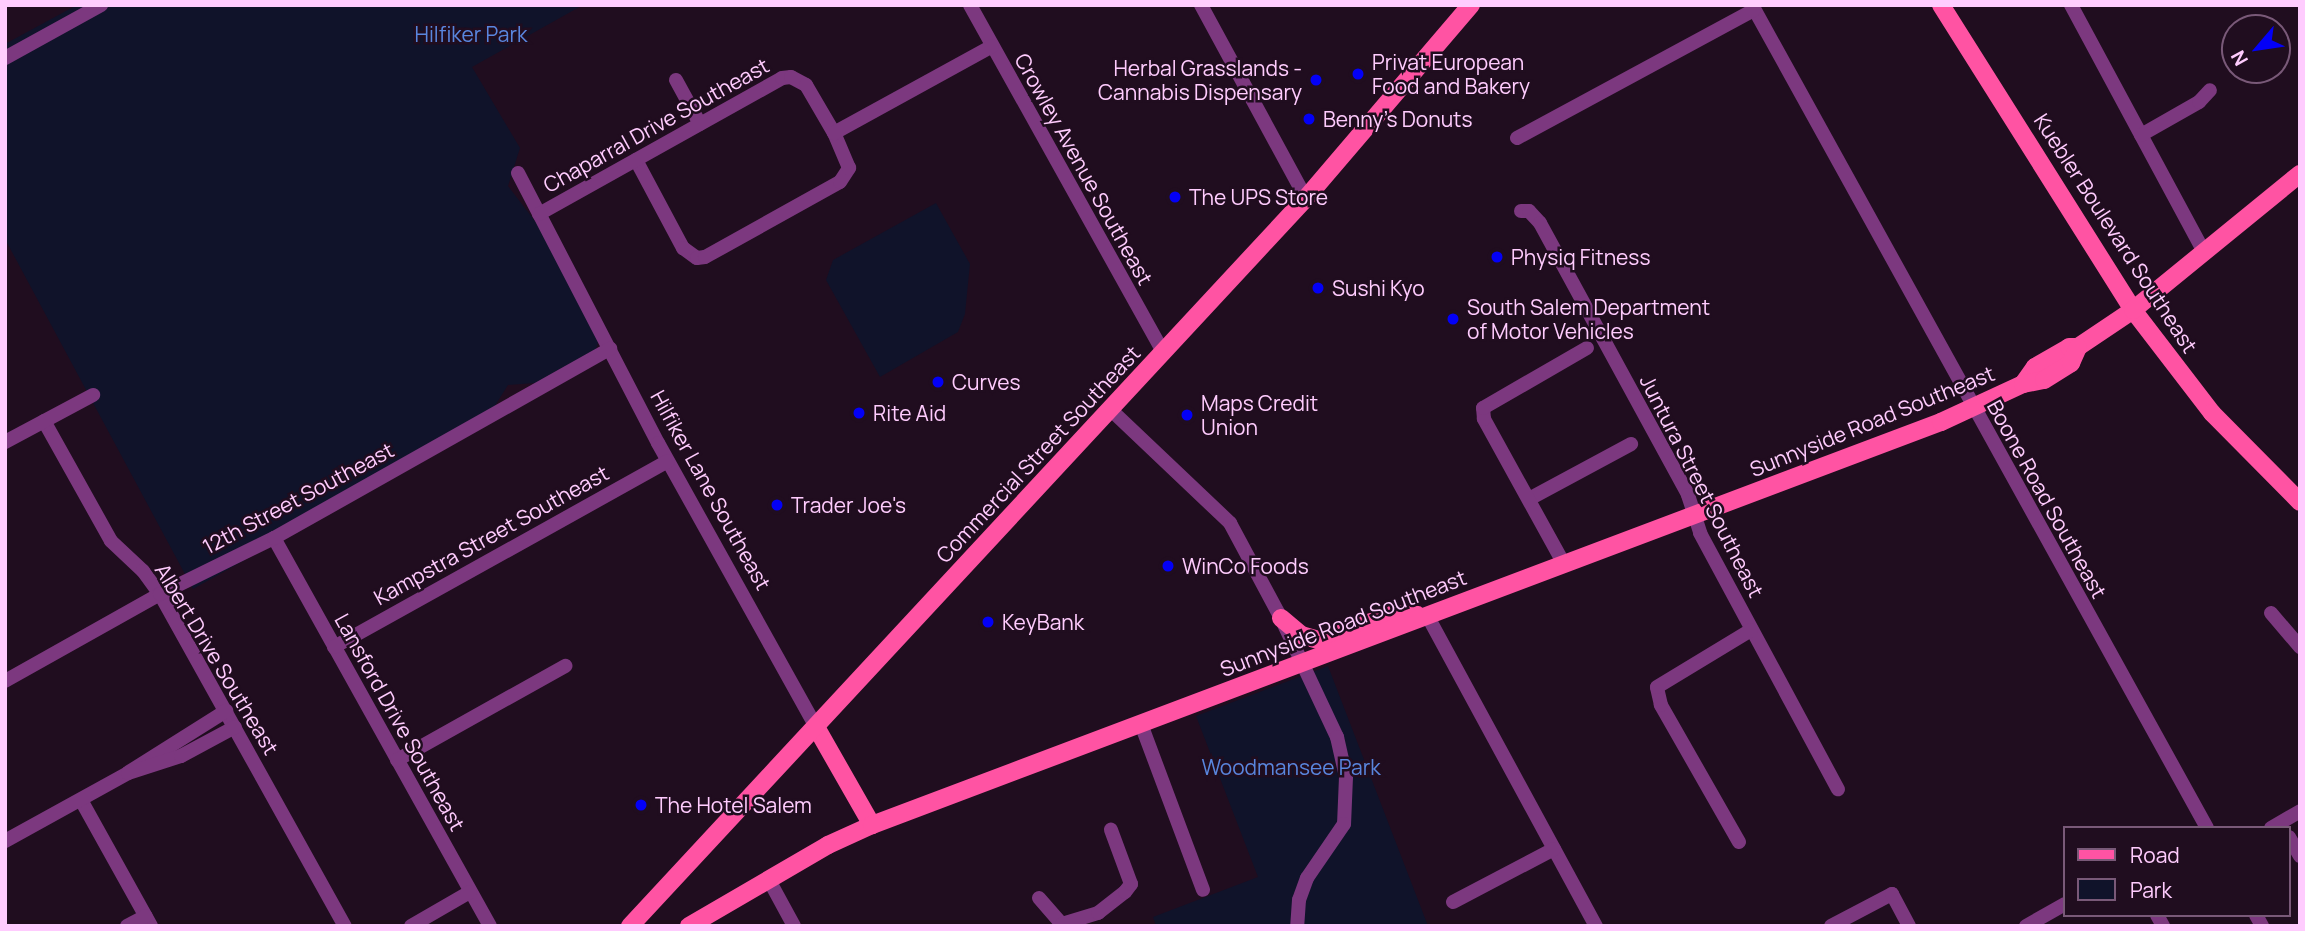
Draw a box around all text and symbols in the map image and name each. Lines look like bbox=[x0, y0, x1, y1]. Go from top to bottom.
north arrow bbox=[2221, 14, 2291, 84]
park label: Hilfiker Park bbox=[415, 21, 527, 47]
text: N bbox=[2225, 46, 2254, 70]
street label: Crowley Avenue Southeast bbox=[1010, 49, 1158, 289]
place label: Privat European Food and Bakery bbox=[1372, 49, 1530, 99]
street label: Chaparral Drive Southeast bbox=[539, 52, 773, 198]
place label: Herbal Grasslands - Cannabis Dispensary bbox=[1098, 55, 1302, 105]
marker: Privat European Food and Bakery bbox=[1350, 66, 1366, 82]
marker: Herbal Grasslands - Cannabis Dispensary bbox=[1308, 72, 1324, 88]
place label: Benny's Donuts bbox=[1323, 106, 1472, 132]
street label: Kuebler Boulevard Southeast bbox=[2029, 109, 2203, 357]
marker: Benny's Donuts bbox=[1301, 111, 1317, 127]
place label: The UPS Store bbox=[1189, 184, 1328, 210]
marker: The UPS Store bbox=[1167, 189, 1183, 205]
place label: Physiq Fitness bbox=[1511, 244, 1650, 270]
marker: Physiq Fitness bbox=[1489, 249, 1505, 265]
place label: Sushi Kyo bbox=[1332, 275, 1425, 301]
marker: Sushi Kyo bbox=[1310, 280, 1326, 296]
place label: South Salem Department of Motor Vehicles bbox=[1467, 294, 1710, 344]
marker: South Salem Department of Motor Vehicles bbox=[1445, 311, 1461, 327]
street label: Commercial Street Southeast bbox=[931, 340, 1145, 568]
street label: Sunnyside Road Southeast bbox=[1746, 360, 1998, 482]
place label: Curves bbox=[952, 369, 1021, 395]
street label: Juntura Street Southeast bbox=[1635, 371, 1769, 601]
marker: Curves bbox=[930, 374, 946, 390]
street label: Hilfiker Lane Southeast bbox=[646, 386, 776, 594]
place label: Maps Credit Union bbox=[1201, 390, 1318, 440]
street label: Boone Road Southeast bbox=[1982, 396, 2112, 602]
place label: Rite Aid bbox=[873, 400, 946, 426]
marker: Rite Aid bbox=[851, 405, 867, 421]
marker: Maps Credit Union bbox=[1179, 407, 1195, 423]
street label: 12th Street Southeast bbox=[198, 437, 398, 559]
street label: Kampstra Street Southeast bbox=[369, 460, 613, 610]
place label: Trader Joe's bbox=[791, 492, 906, 518]
marker: Trader Joe's bbox=[769, 497, 785, 513]
place label: WinCo Foods bbox=[1182, 553, 1309, 579]
marker: WinCo Foods bbox=[1160, 558, 1176, 574]
street label: Albert Drive Southeast bbox=[150, 559, 284, 759]
street label: Sunnyside Road Southeast bbox=[1216, 564, 1470, 682]
street label: Lansford Drive Southeast bbox=[330, 609, 470, 835]
place label: KeyBank bbox=[1002, 609, 1084, 635]
marker: KeyBank bbox=[980, 614, 996, 630]
park label: Woodmansee Park bbox=[1201, 754, 1381, 780]
place label: The Hotel Salem bbox=[655, 792, 812, 818]
marker: The Hotel Salem bbox=[633, 797, 649, 813]
legend bbox=[2064, 826, 2291, 917]
text: Road bbox=[2130, 841, 2180, 869]
text: Park bbox=[2130, 876, 2172, 904]

